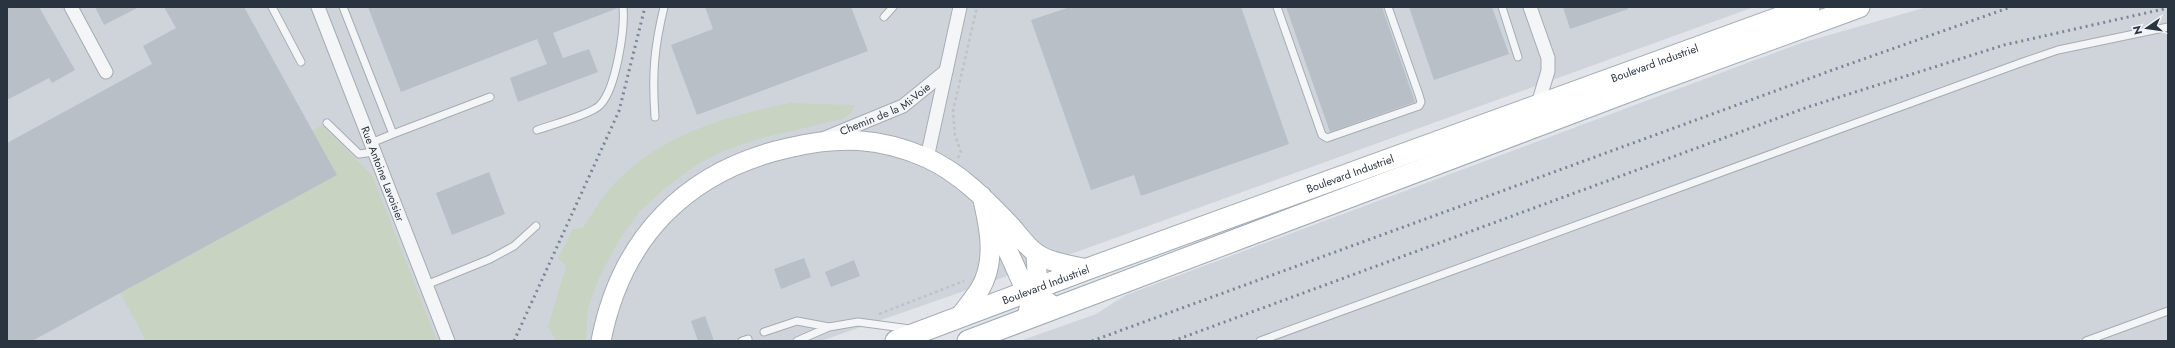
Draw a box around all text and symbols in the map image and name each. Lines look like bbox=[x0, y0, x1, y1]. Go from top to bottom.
north arrow bbox=[2127, 8, 2167, 48]
text: N bbox=[2128, 24, 2146, 36]
street label: Boulevard Industriel bbox=[1609, 40, 1701, 86]
street label: Chemin de la Mi-Voie bbox=[837, 79, 934, 139]
street label: Rue Antoine Lavoisier bbox=[357, 124, 409, 224]
street label: Boulevard Industriel bbox=[1304, 150, 1396, 197]
street label: Boulevard Industriel bbox=[1000, 261, 1092, 308]

